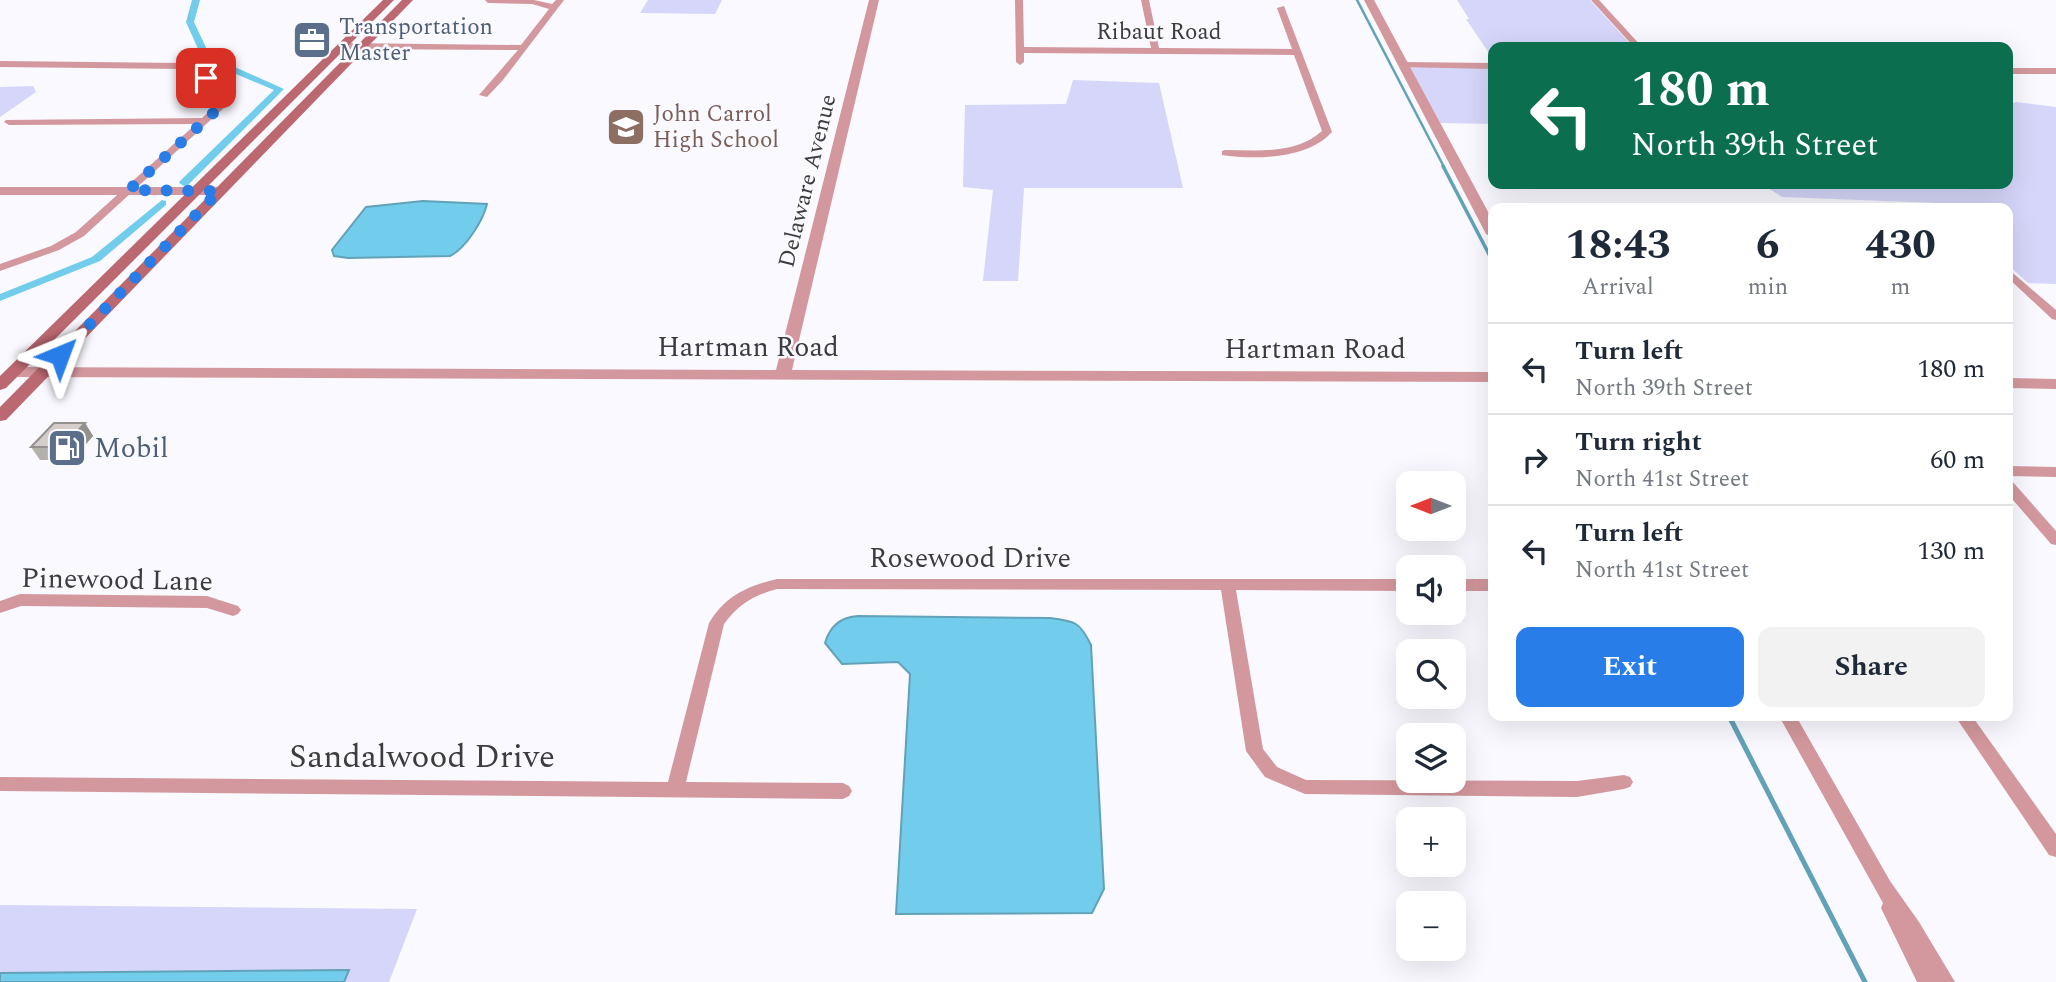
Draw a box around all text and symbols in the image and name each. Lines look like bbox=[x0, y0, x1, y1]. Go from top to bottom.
place label: Transportation Master bbox=[339, 10, 493, 71]
street label: Ribaut Road bbox=[1096, 15, 1222, 50]
office icon: Transportation Master bbox=[291, 19, 333, 61]
pin bbox=[176, 48, 236, 108]
text: 180 m bbox=[1631, 53, 1770, 128]
icon: arrive bbox=[187, 59, 225, 97]
icon: left bbox=[1516, 70, 1607, 161]
street label: Delaware Avenue bbox=[770, 91, 846, 271]
place label: John Carrol High School bbox=[653, 97, 779, 158]
school or university icon: John Carrol High School bbox=[605, 106, 647, 148]
text: North 39th Street bbox=[1631, 121, 1878, 170]
text: 18:43 bbox=[1565, 214, 1671, 277]
text: 6 bbox=[1756, 214, 1780, 277]
text: 430 bbox=[1865, 214, 1936, 277]
text: Arrival bbox=[1582, 270, 1654, 305]
text: min bbox=[1748, 270, 1788, 305]
text: m bbox=[1891, 270, 1910, 305]
position arrow bbox=[23, 318, 97, 392]
street label: Hartman Road bbox=[657, 326, 839, 369]
street label: Hartman Road bbox=[1224, 328, 1406, 371]
text: Turn left bbox=[1575, 331, 1683, 371]
text: 180 m bbox=[1917, 349, 1985, 389]
icon: left bbox=[1516, 350, 1554, 388]
text: North 39th Street bbox=[1575, 371, 1753, 406]
text: Turn right bbox=[1575, 422, 1702, 462]
fuel station icon: Mobil bbox=[46, 427, 88, 469]
place label: Mobil bbox=[94, 427, 169, 470]
text: 60 m bbox=[1930, 440, 1985, 480]
icon: right bbox=[1516, 441, 1554, 479]
text: North 41st Street bbox=[1575, 462, 1749, 497]
north arrow bbox=[1396, 471, 1466, 541]
map controls bbox=[1396, 471, 1466, 961]
text: Turn left bbox=[1575, 513, 1683, 553]
text: 130 m bbox=[1917, 531, 1985, 571]
icon: left bbox=[1516, 532, 1554, 570]
street label: Rosewood Drive bbox=[869, 537, 1071, 580]
text: North 41st Street bbox=[1575, 553, 1749, 588]
button: sound bbox=[1396, 555, 1466, 625]
street label: Pinewood Lane bbox=[21, 557, 213, 603]
button: Exit bbox=[1516, 627, 1744, 707]
button: Share bbox=[1758, 627, 1985, 707]
button: search bbox=[1396, 639, 1466, 709]
button: layers bbox=[1396, 723, 1466, 793]
street label: Sandalwood Drive bbox=[289, 732, 555, 782]
button: + bbox=[1396, 807, 1466, 877]
button: − bbox=[1396, 891, 1466, 961]

